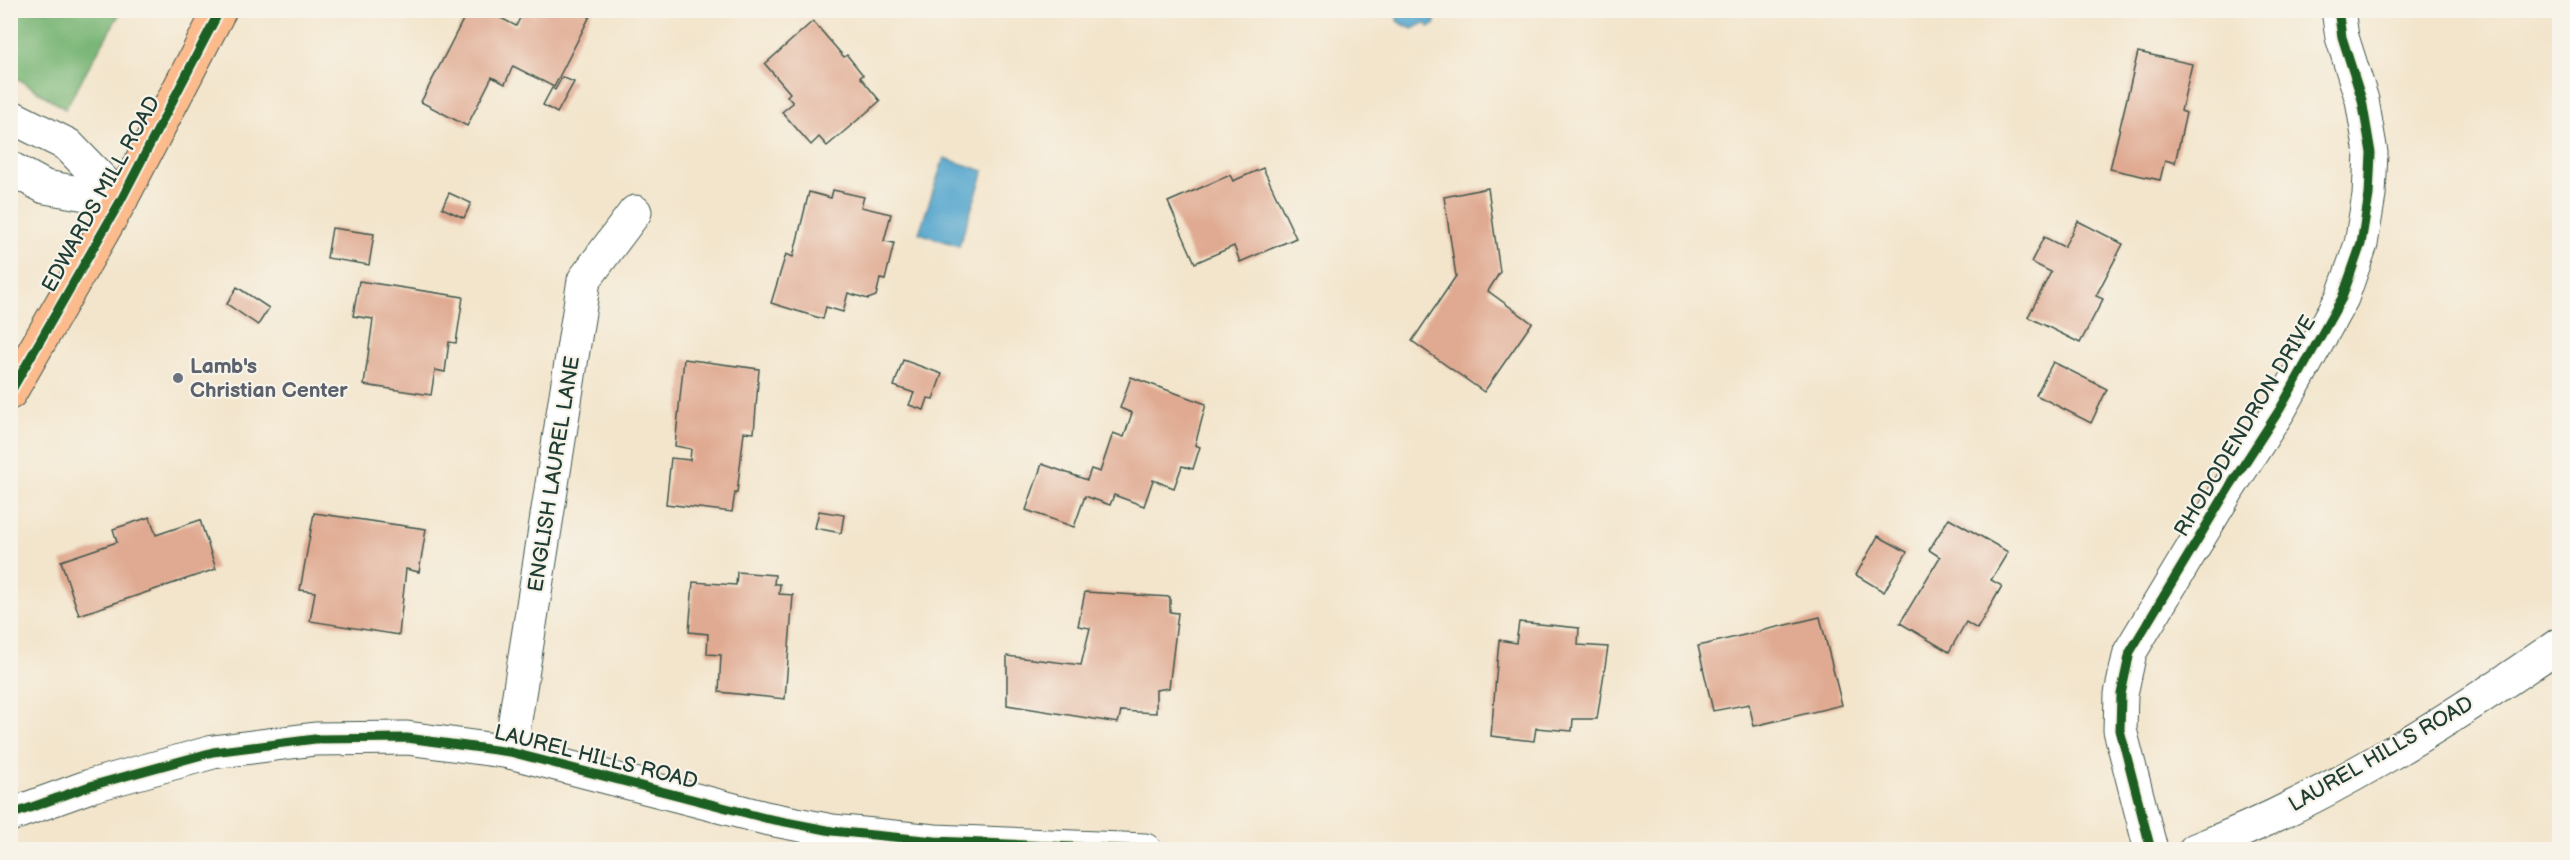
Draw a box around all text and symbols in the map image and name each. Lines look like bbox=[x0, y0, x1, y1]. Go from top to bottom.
street label: EDWARDS MILL ROAD bbox=[37, 92, 165, 296]
street label: RHODODENDRON DRIVE bbox=[2169, 311, 2321, 541]
place label: Lamb's Christian Center bbox=[190, 354, 348, 403]
street label: ENGLISH LAUREL LANE bbox=[523, 354, 585, 594]
marker: Lamb's Christian Center bbox=[171, 371, 185, 385]
street label: LAUREL HILLS ROAD bbox=[2284, 691, 2478, 817]
street label: LAUREL HILLS ROAD bbox=[492, 720, 700, 794]

